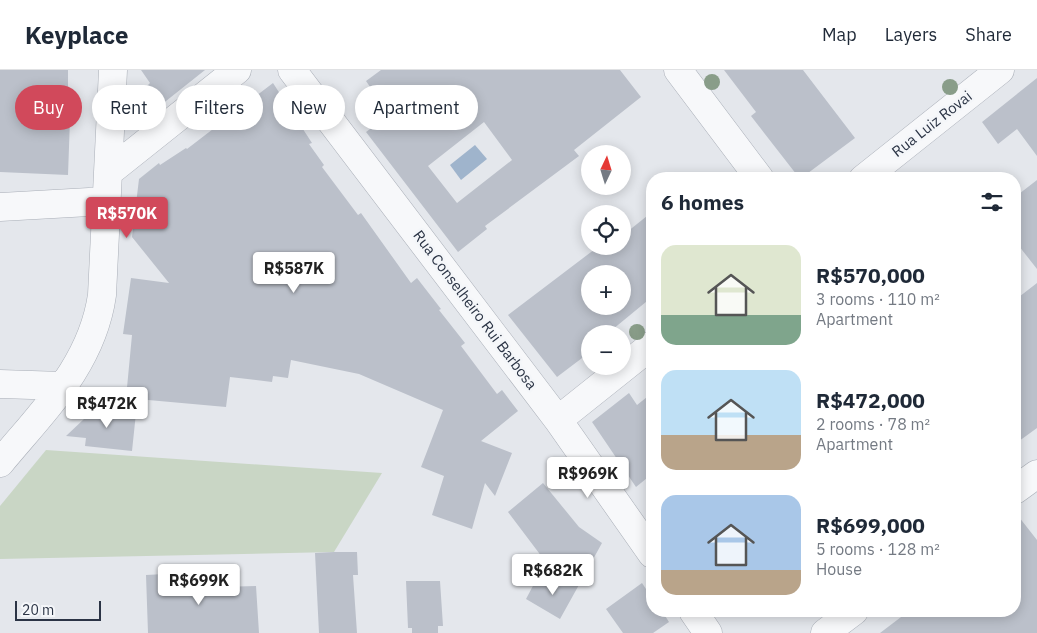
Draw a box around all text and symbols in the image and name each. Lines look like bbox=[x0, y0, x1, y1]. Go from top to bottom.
text: Keyplace bbox=[25, 19, 129, 51]
text: Map bbox=[822, 23, 857, 46]
text: Layers bbox=[885, 23, 937, 46]
text: Share bbox=[965, 23, 1012, 46]
chip: Buy bbox=[15, 85, 82, 130]
chip: Rent bbox=[92, 85, 166, 130]
chip: Filters bbox=[176, 85, 263, 130]
chip: New bbox=[273, 85, 345, 130]
chip: Apartment bbox=[355, 85, 478, 130]
street label: Rua Luiz Rovai bbox=[888, 86, 976, 161]
north arrow bbox=[581, 145, 631, 195]
map controls bbox=[581, 145, 631, 375]
text: 6 homes bbox=[661, 188, 744, 216]
icon: filters bbox=[978, 188, 1006, 216]
pin: R$570K bbox=[86, 196, 168, 239]
text: R$570K bbox=[97, 203, 157, 223]
button: locate bbox=[581, 205, 631, 255]
street label: Rua Conselheiro Rui Barbosa bbox=[409, 226, 542, 393]
pin: R$587K bbox=[253, 252, 335, 294]
text: R$587K bbox=[264, 258, 324, 278]
text: R$570,000 bbox=[816, 261, 925, 289]
button: + bbox=[581, 265, 631, 315]
icon: home bbox=[701, 265, 761, 325]
text: 3 rooms · 110 m² bbox=[816, 289, 940, 309]
text: Apartment bbox=[816, 309, 893, 329]
button: − bbox=[581, 325, 631, 375]
pin: R$472K bbox=[66, 386, 148, 429]
text: R$472,000 bbox=[816, 386, 925, 414]
icon: home bbox=[701, 390, 761, 450]
text: R$472K bbox=[77, 393, 137, 413]
text: 2 rooms · 78 m² bbox=[816, 414, 930, 434]
text: Apartment bbox=[816, 434, 893, 454]
pin: R$969K bbox=[547, 456, 629, 499]
text: R$969K bbox=[558, 463, 618, 483]
text: R$699,000 bbox=[816, 511, 925, 539]
icon: home bbox=[701, 515, 761, 575]
text: 5 rooms · 128 m² bbox=[816, 539, 940, 559]
pin: R$682K bbox=[512, 554, 594, 596]
text: House bbox=[816, 559, 862, 579]
text: R$682K bbox=[523, 560, 583, 580]
pin: R$699K bbox=[158, 564, 240, 606]
text: R$699K bbox=[169, 570, 229, 590]
scale bar bbox=[15, 598, 101, 621]
text: 20 m bbox=[22, 601, 54, 619]

